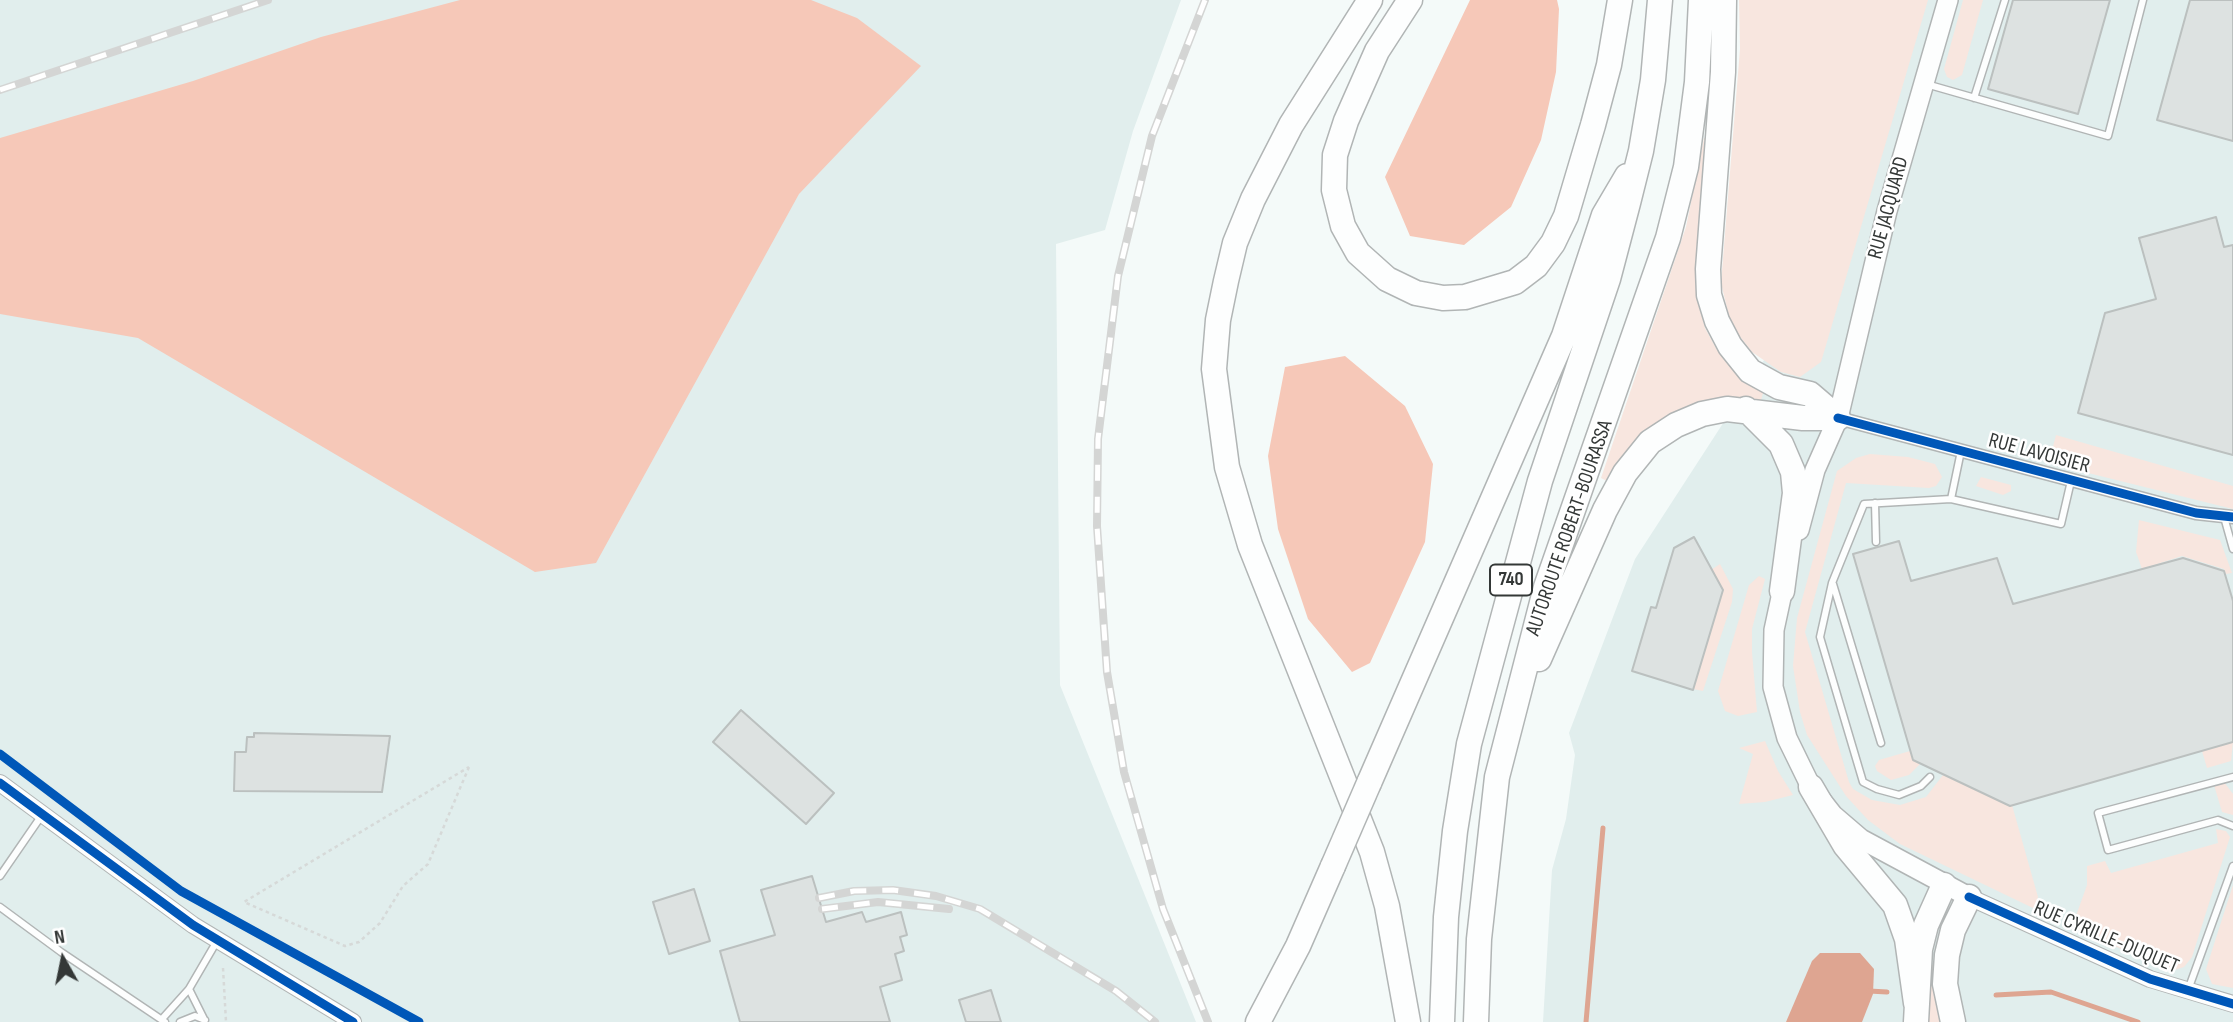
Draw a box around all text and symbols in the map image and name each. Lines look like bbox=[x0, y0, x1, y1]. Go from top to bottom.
street label: RUE JACQUARD bbox=[1863, 154, 1915, 262]
street label: AUTOROUTE ROBERT-BOURASSA bbox=[1521, 417, 1619, 639]
street label: RUE LAVOISIER bbox=[1986, 428, 2092, 480]
road number: 740 bbox=[1490, 565, 1532, 596]
street label: RUE CYRILLE-DUQUET bbox=[2030, 896, 2182, 980]
north arrow bbox=[28, 924, 98, 994]
text: N bbox=[53, 926, 66, 950]

